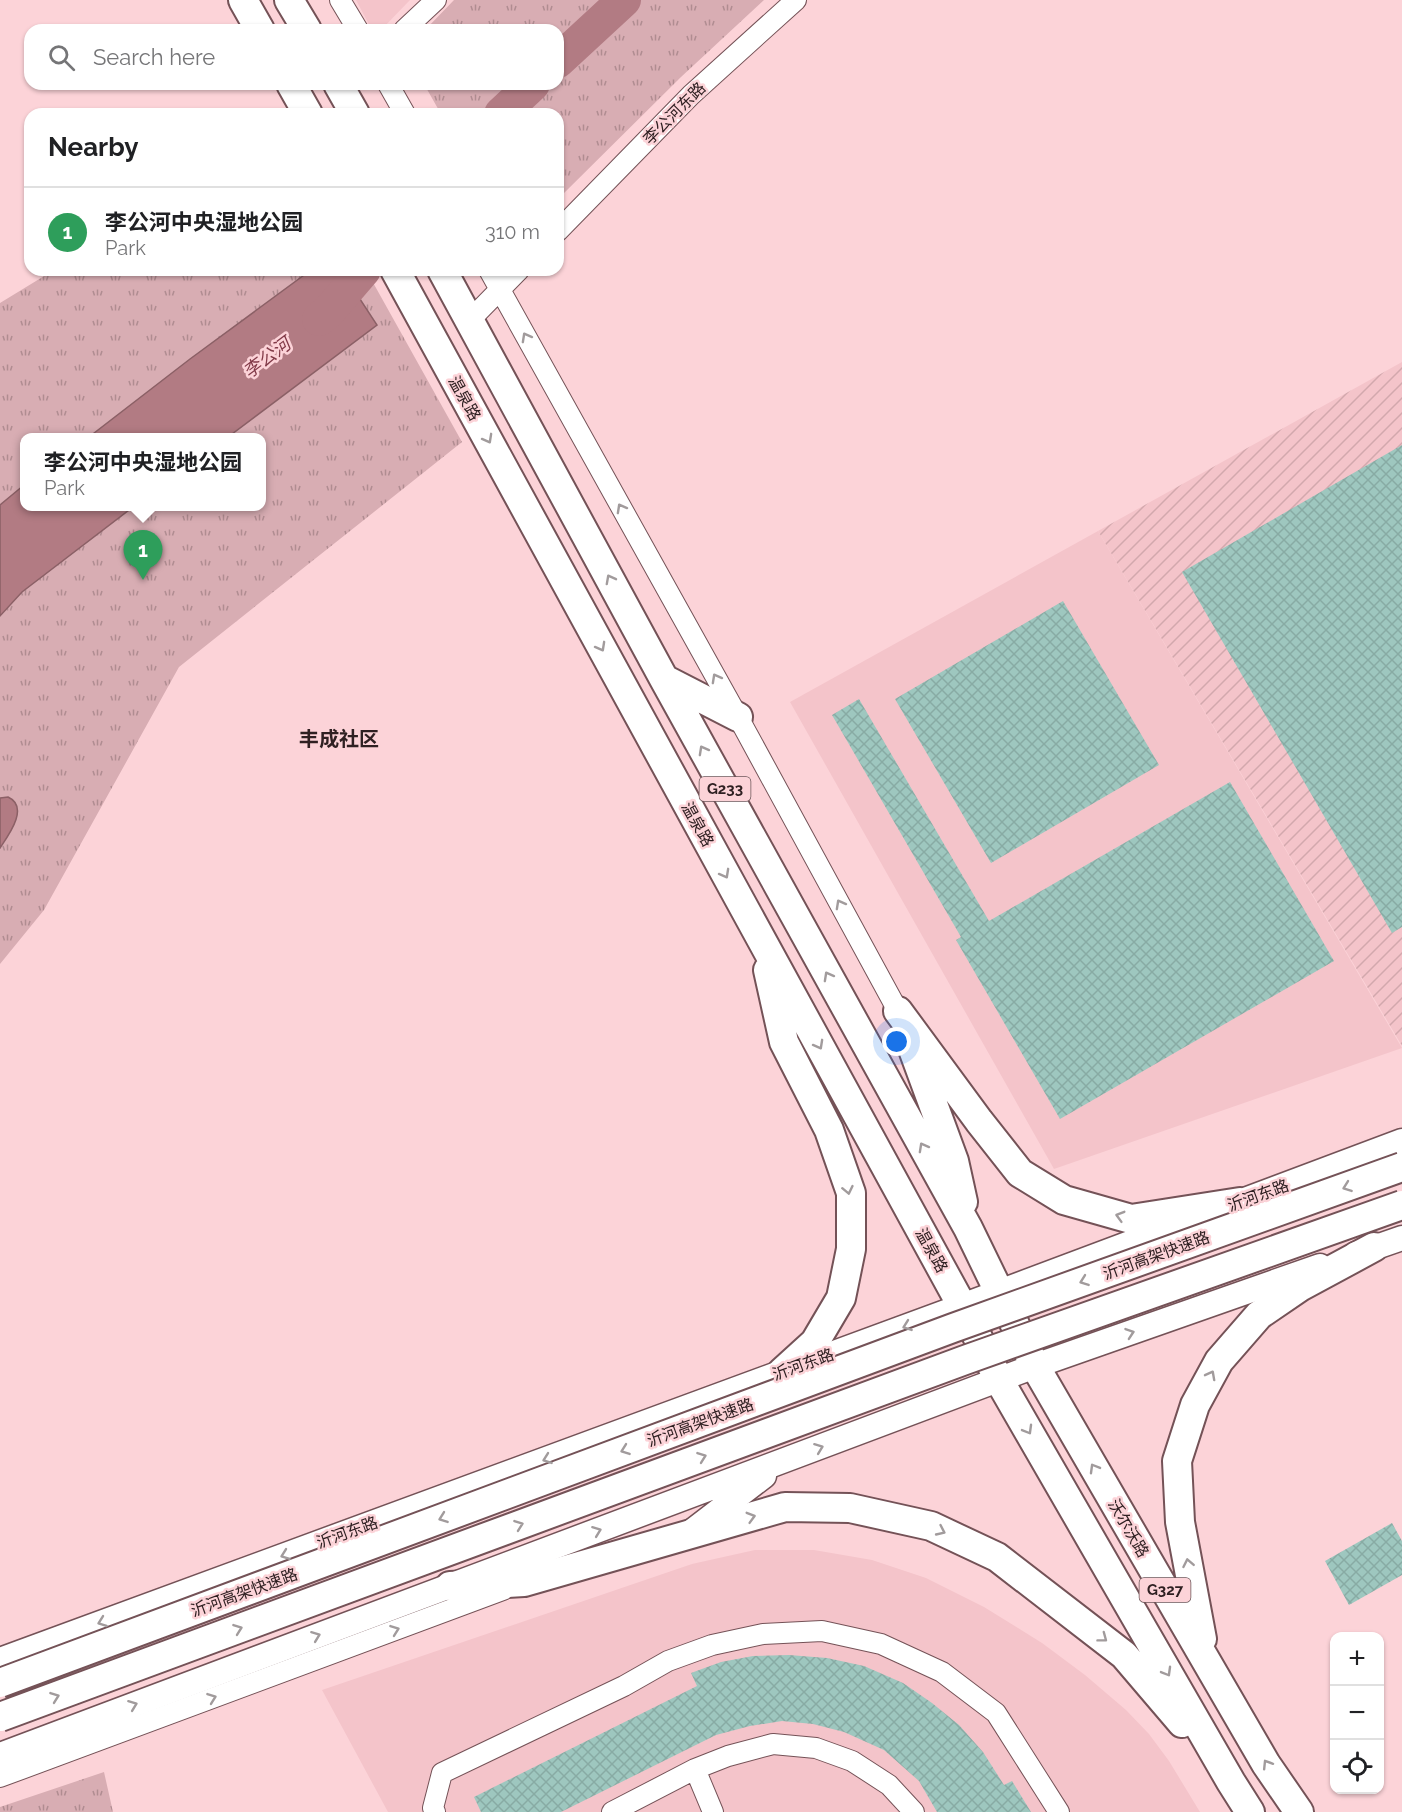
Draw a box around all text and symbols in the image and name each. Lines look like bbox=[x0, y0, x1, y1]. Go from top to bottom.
search box bbox=[24, 24, 564, 90]
icon: search bbox=[45, 41, 78, 74]
text: Search here bbox=[93, 44, 215, 70]
street label: 李公河东路 bbox=[639, 78, 709, 148]
text: Nearby bbox=[48, 132, 138, 162]
text: 李公河中央湿地公园 bbox=[105, 209, 303, 235]
text: 1 bbox=[63, 220, 72, 244]
text: 310 m bbox=[485, 220, 540, 244]
text: Park bbox=[105, 236, 146, 260]
water label: 李公河 bbox=[239, 331, 297, 382]
one-way arrow bbox=[522, 333, 533, 344]
street label: 温泉路 bbox=[445, 373, 485, 424]
popup bbox=[20, 433, 266, 511]
one-way arrow bbox=[481, 433, 492, 444]
text: 李公河中央湿地公园 bbox=[44, 449, 242, 475]
text: Park bbox=[44, 476, 85, 500]
one-way arrow bbox=[617, 504, 628, 514]
pin: 1 bbox=[124, 530, 162, 580]
one-way arrow bbox=[606, 575, 617, 586]
one-way arrow bbox=[594, 641, 605, 652]
one-way arrow bbox=[712, 674, 723, 684]
district label: 丰成社区 bbox=[299, 727, 379, 751]
one-way arrow bbox=[699, 746, 710, 757]
road number: G233 bbox=[700, 777, 750, 801]
street label: 温泉路 bbox=[678, 799, 718, 850]
one-way arrow bbox=[718, 867, 729, 878]
one-way arrow bbox=[836, 900, 847, 910]
one-way arrow bbox=[824, 972, 835, 982]
your location bbox=[882, 1027, 911, 1056]
one-way arrow bbox=[812, 1038, 823, 1049]
one-way arrow bbox=[919, 1143, 930, 1153]
street label: 沂河东路 bbox=[1225, 1176, 1291, 1215]
one-way arrow bbox=[1342, 1180, 1353, 1193]
one-way arrow bbox=[841, 1185, 854, 1195]
one-way arrow bbox=[1115, 1211, 1126, 1223]
street label: 温泉路 bbox=[912, 1225, 952, 1276]
street label: 沂河高架快速路 bbox=[1100, 1227, 1212, 1284]
one-way arrow bbox=[1079, 1274, 1090, 1287]
one-way arrow bbox=[902, 1319, 913, 1331]
one-way arrow bbox=[1124, 1327, 1135, 1340]
street label: 沂河东路 bbox=[770, 1345, 836, 1384]
one-way arrow bbox=[1204, 1371, 1215, 1382]
street label: 沂河高架快速路 bbox=[644, 1394, 756, 1451]
one-way arrow bbox=[1021, 1424, 1032, 1435]
one-way arrow bbox=[813, 1442, 823, 1455]
one-way arrow bbox=[620, 1443, 631, 1455]
one-way arrow bbox=[542, 1451, 553, 1464]
one-way arrow bbox=[696, 1452, 707, 1465]
one-way arrow bbox=[1090, 1464, 1101, 1474]
street label: 沃尔沃路 bbox=[1104, 1496, 1153, 1561]
one-way arrow bbox=[438, 1511, 449, 1523]
one-way arrow bbox=[745, 1512, 756, 1524]
street label: 沂河东路 bbox=[314, 1513, 380, 1552]
one-way arrow bbox=[513, 1520, 524, 1532]
one-way arrow bbox=[935, 1523, 946, 1535]
one-way arrow bbox=[591, 1526, 602, 1538]
one-way arrow bbox=[280, 1548, 291, 1560]
one-way arrow bbox=[1182, 1558, 1195, 1568]
street label: 沂河高架快速路 bbox=[188, 1564, 300, 1621]
road number: G327 bbox=[1140, 1578, 1190, 1602]
one-way arrow bbox=[97, 1615, 108, 1628]
one-way arrow bbox=[232, 1624, 243, 1637]
one-way arrow bbox=[389, 1625, 400, 1637]
one-way arrow bbox=[310, 1631, 321, 1644]
one-way arrow bbox=[1096, 1631, 1107, 1642]
map controls bbox=[1330, 1632, 1384, 1794]
button: + bbox=[1330, 1632, 1384, 1686]
one-way arrow bbox=[1160, 1666, 1172, 1676]
button: − bbox=[1330, 1686, 1384, 1740]
one-way arrow bbox=[49, 1692, 60, 1704]
one-way arrow bbox=[206, 1693, 217, 1706]
one-way arrow bbox=[127, 1700, 138, 1712]
button: locate bbox=[1330, 1740, 1384, 1794]
one-way arrow bbox=[1263, 1759, 1274, 1770]

